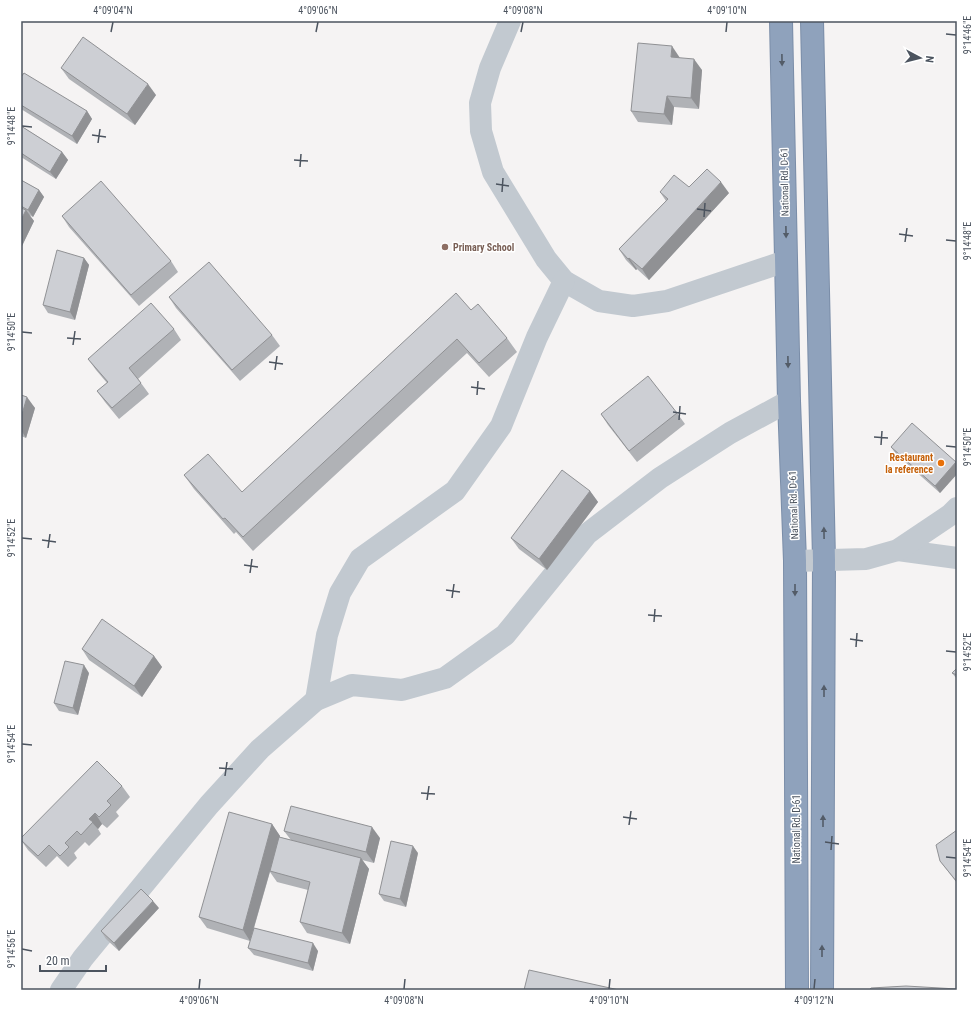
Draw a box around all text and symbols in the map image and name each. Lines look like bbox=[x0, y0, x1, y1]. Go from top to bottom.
text: 4°09'04"N bbox=[93, 5, 133, 16]
text: 4°09'06"N bbox=[298, 5, 338, 16]
text: 4°09'08"N bbox=[503, 5, 543, 16]
text: 4°09'10"N bbox=[707, 5, 747, 16]
text: 9°14'46"E bbox=[962, 16, 973, 54]
north arrow bbox=[900, 38, 940, 78]
one-way arrow bbox=[779, 54, 785, 67]
text: N bbox=[923, 55, 936, 64]
text: 9°14'48"E bbox=[6, 107, 17, 145]
street label: National Rd. D-61 bbox=[778, 148, 791, 216]
text: 9°14'48"E bbox=[962, 222, 973, 260]
one-way arrow bbox=[782, 226, 789, 238]
marker: Primary School bbox=[440, 242, 450, 252]
place label: Primary School bbox=[453, 242, 514, 253]
text: 9°14'50"E bbox=[6, 313, 17, 351]
one-way arrow bbox=[785, 356, 791, 369]
text: 9°14'50"E bbox=[962, 428, 973, 466]
place label: Restaurant la reference bbox=[885, 452, 933, 475]
marker: Restaurant la reference bbox=[936, 458, 946, 468]
street label: National Rd. D-61 bbox=[787, 470, 800, 540]
text: 9°14'52"E bbox=[6, 519, 17, 557]
one-way arrow bbox=[820, 527, 827, 539]
one-way arrow bbox=[792, 584, 798, 597]
text: 9°14'52"E bbox=[962, 633, 973, 671]
one-way arrow bbox=[821, 684, 827, 697]
text: 9°14'54"E bbox=[6, 725, 17, 763]
street label: National Rd. D-61 bbox=[791, 795, 802, 863]
one-way arrow bbox=[820, 814, 826, 827]
text: 9°14'54"E bbox=[962, 839, 973, 877]
text: 9°14'56"E bbox=[6, 930, 17, 968]
one-way arrow bbox=[819, 944, 825, 957]
scale bar bbox=[40, 947, 106, 973]
text: 20 m bbox=[46, 954, 70, 968]
text: 4°09'06"N bbox=[179, 995, 219, 1006]
text: 4°09'08"N bbox=[384, 995, 424, 1006]
text: 4°09'10"N bbox=[589, 995, 629, 1006]
text: 4°09'12"N bbox=[794, 995, 834, 1006]

